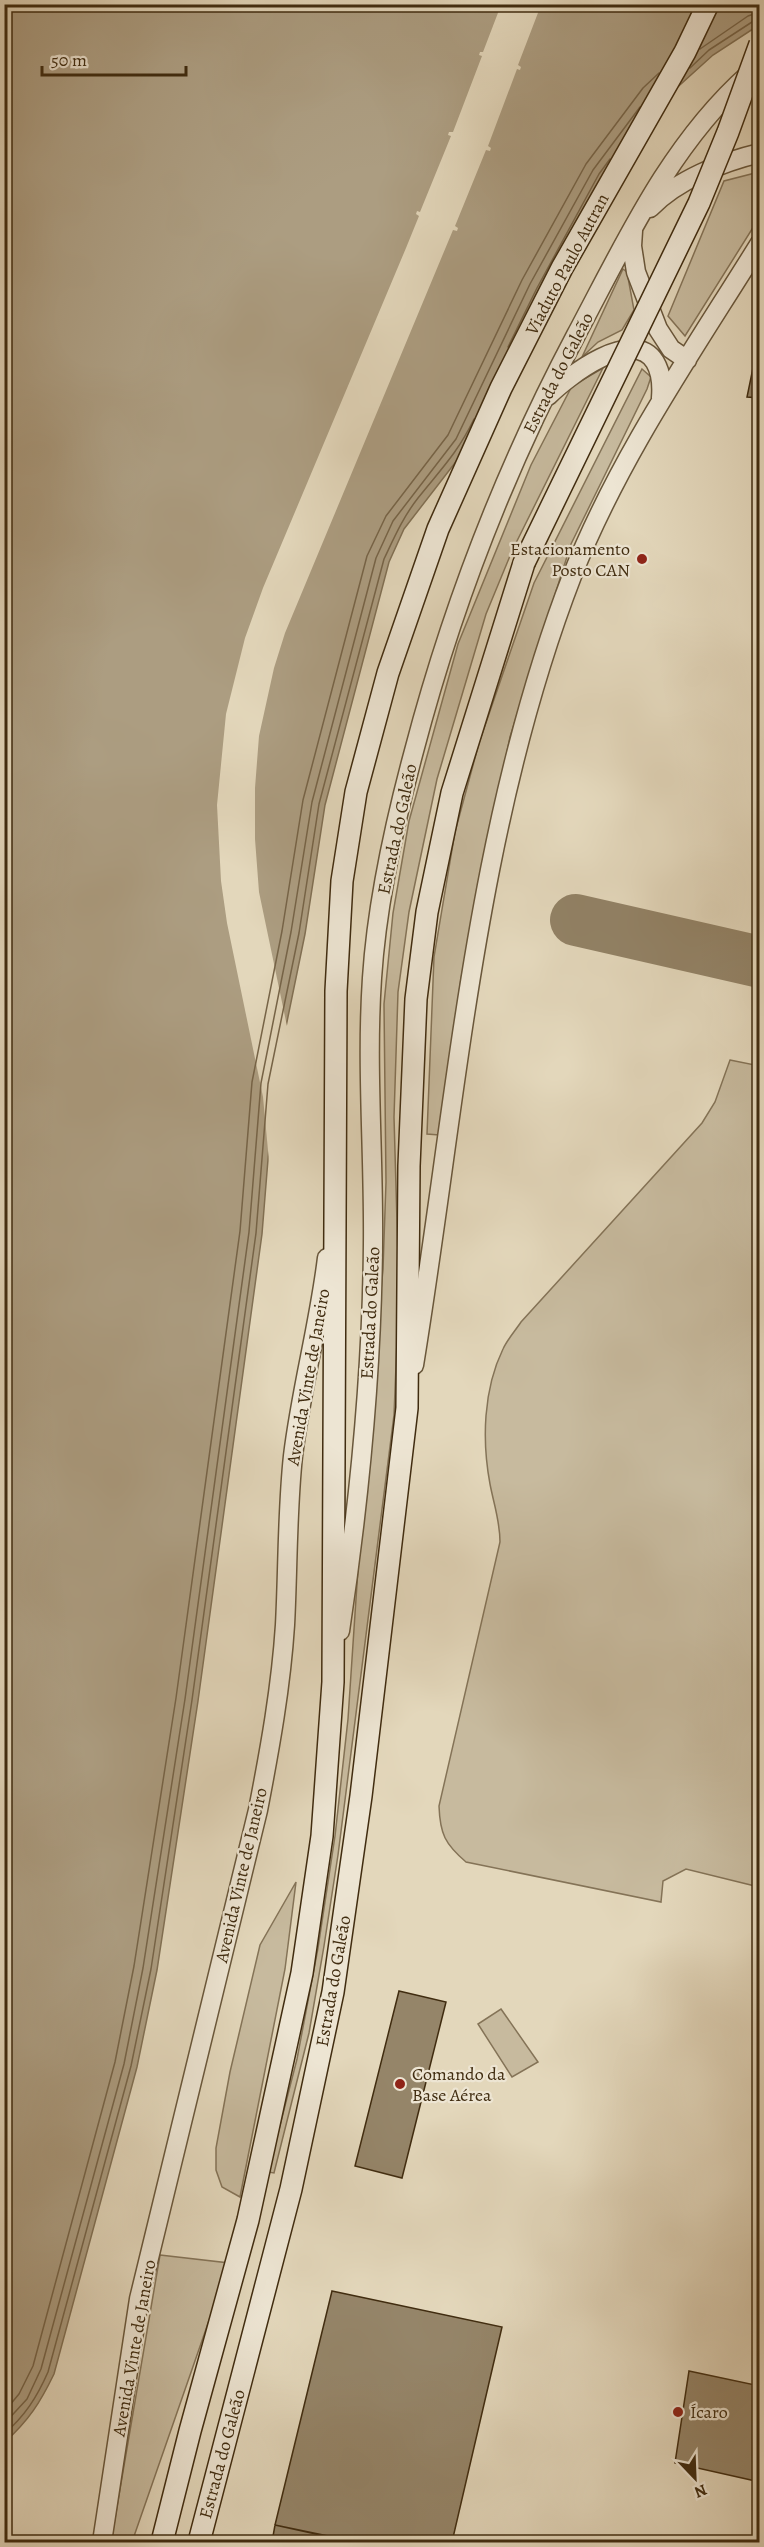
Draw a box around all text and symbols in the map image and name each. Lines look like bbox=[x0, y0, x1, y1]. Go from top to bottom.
scale bar bbox=[42, 39, 186, 77]
text: 50 m bbox=[51, 48, 87, 72]
street label: Viaduto Paulo Autran bbox=[519, 189, 615, 340]
street label: Estrada do Galeão bbox=[517, 308, 599, 438]
place label: Estacionamento Posto CAN bbox=[510, 537, 630, 582]
marker: Estacionamento Posto CAN bbox=[635, 552, 649, 566]
street label: Estrada do Galeão bbox=[371, 762, 423, 896]
street label: Estrada do Galeão bbox=[355, 1246, 385, 1380]
street label: Avenida Vinte de Janeiro bbox=[280, 1287, 335, 1468]
street label: Avenida Vinte de Janeiro bbox=[209, 1785, 273, 1966]
street label: Estrada do Galeão bbox=[310, 1914, 356, 2048]
place label: Comando da Base Aérea bbox=[412, 2062, 506, 2107]
marker: Comando da Base Aérea bbox=[393, 2077, 407, 2091]
street label: Avenida Vinte de Janeiro bbox=[106, 2258, 161, 2439]
street label: Estrada do Galeão bbox=[193, 2387, 251, 2521]
place label: Ícaro bbox=[690, 2400, 728, 2424]
marker: Ícaro bbox=[671, 2405, 685, 2419]
north arrow bbox=[665, 2448, 725, 2508]
text: N bbox=[690, 2478, 710, 2503]

